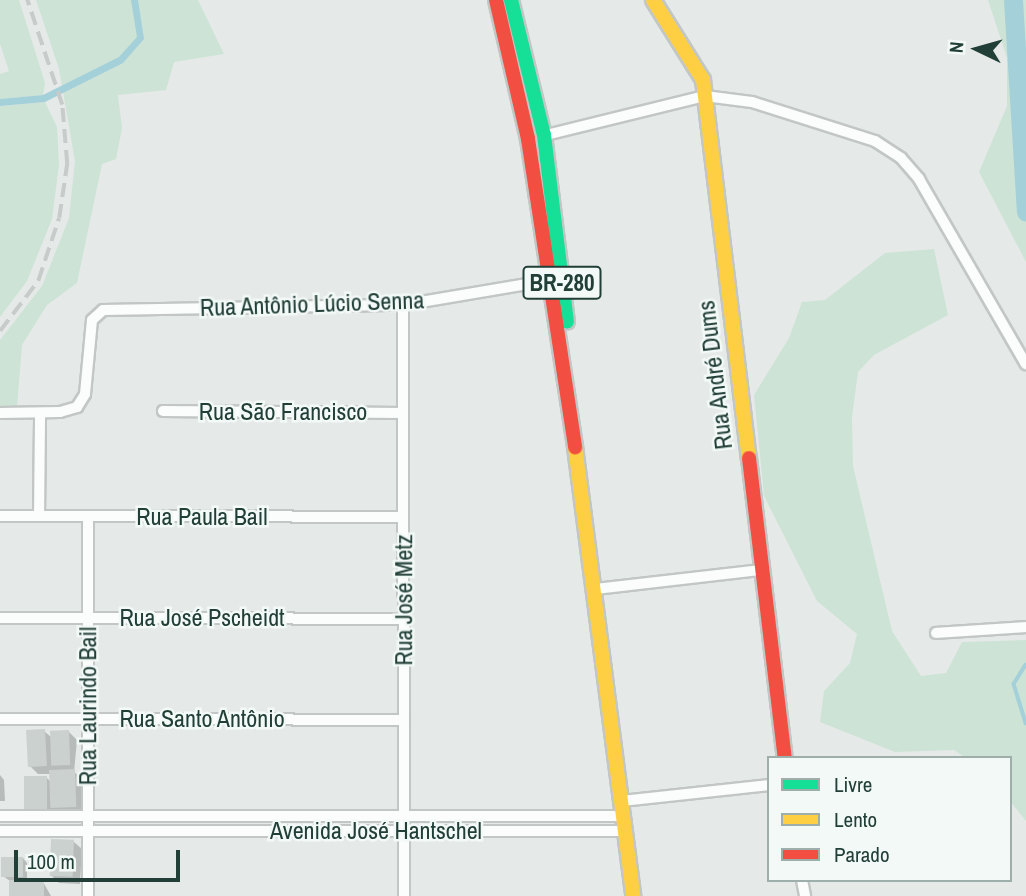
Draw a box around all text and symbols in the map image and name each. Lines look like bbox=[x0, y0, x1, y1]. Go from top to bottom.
north arrow bbox=[942, 14, 1012, 84]
text: N bbox=[943, 40, 970, 54]
road number: BR-280 bbox=[522, 264, 602, 302]
street label: Rua Antônio Lúcio Senna bbox=[199, 286, 425, 322]
street label: Rua André Dums bbox=[692, 298, 738, 452]
street label: Rua São Francisco bbox=[199, 398, 367, 426]
street label: Rua Paula Bail bbox=[136, 503, 268, 531]
street label: Rua José Metz bbox=[390, 534, 418, 666]
street label: Rua José Pscheidt bbox=[119, 604, 285, 632]
street label: Rua Laurindo Bail bbox=[74, 627, 102, 785]
street label: Rua Santo Antônio bbox=[119, 705, 285, 733]
legend bbox=[767, 756, 1012, 882]
text: Livre bbox=[834, 770, 872, 799]
text: Lento bbox=[834, 805, 877, 834]
street label: Avenida José Hantschel bbox=[270, 817, 482, 845]
scale bar bbox=[18, 836, 184, 880]
text: Parado bbox=[834, 840, 890, 869]
text: 100 m bbox=[27, 847, 75, 876]

